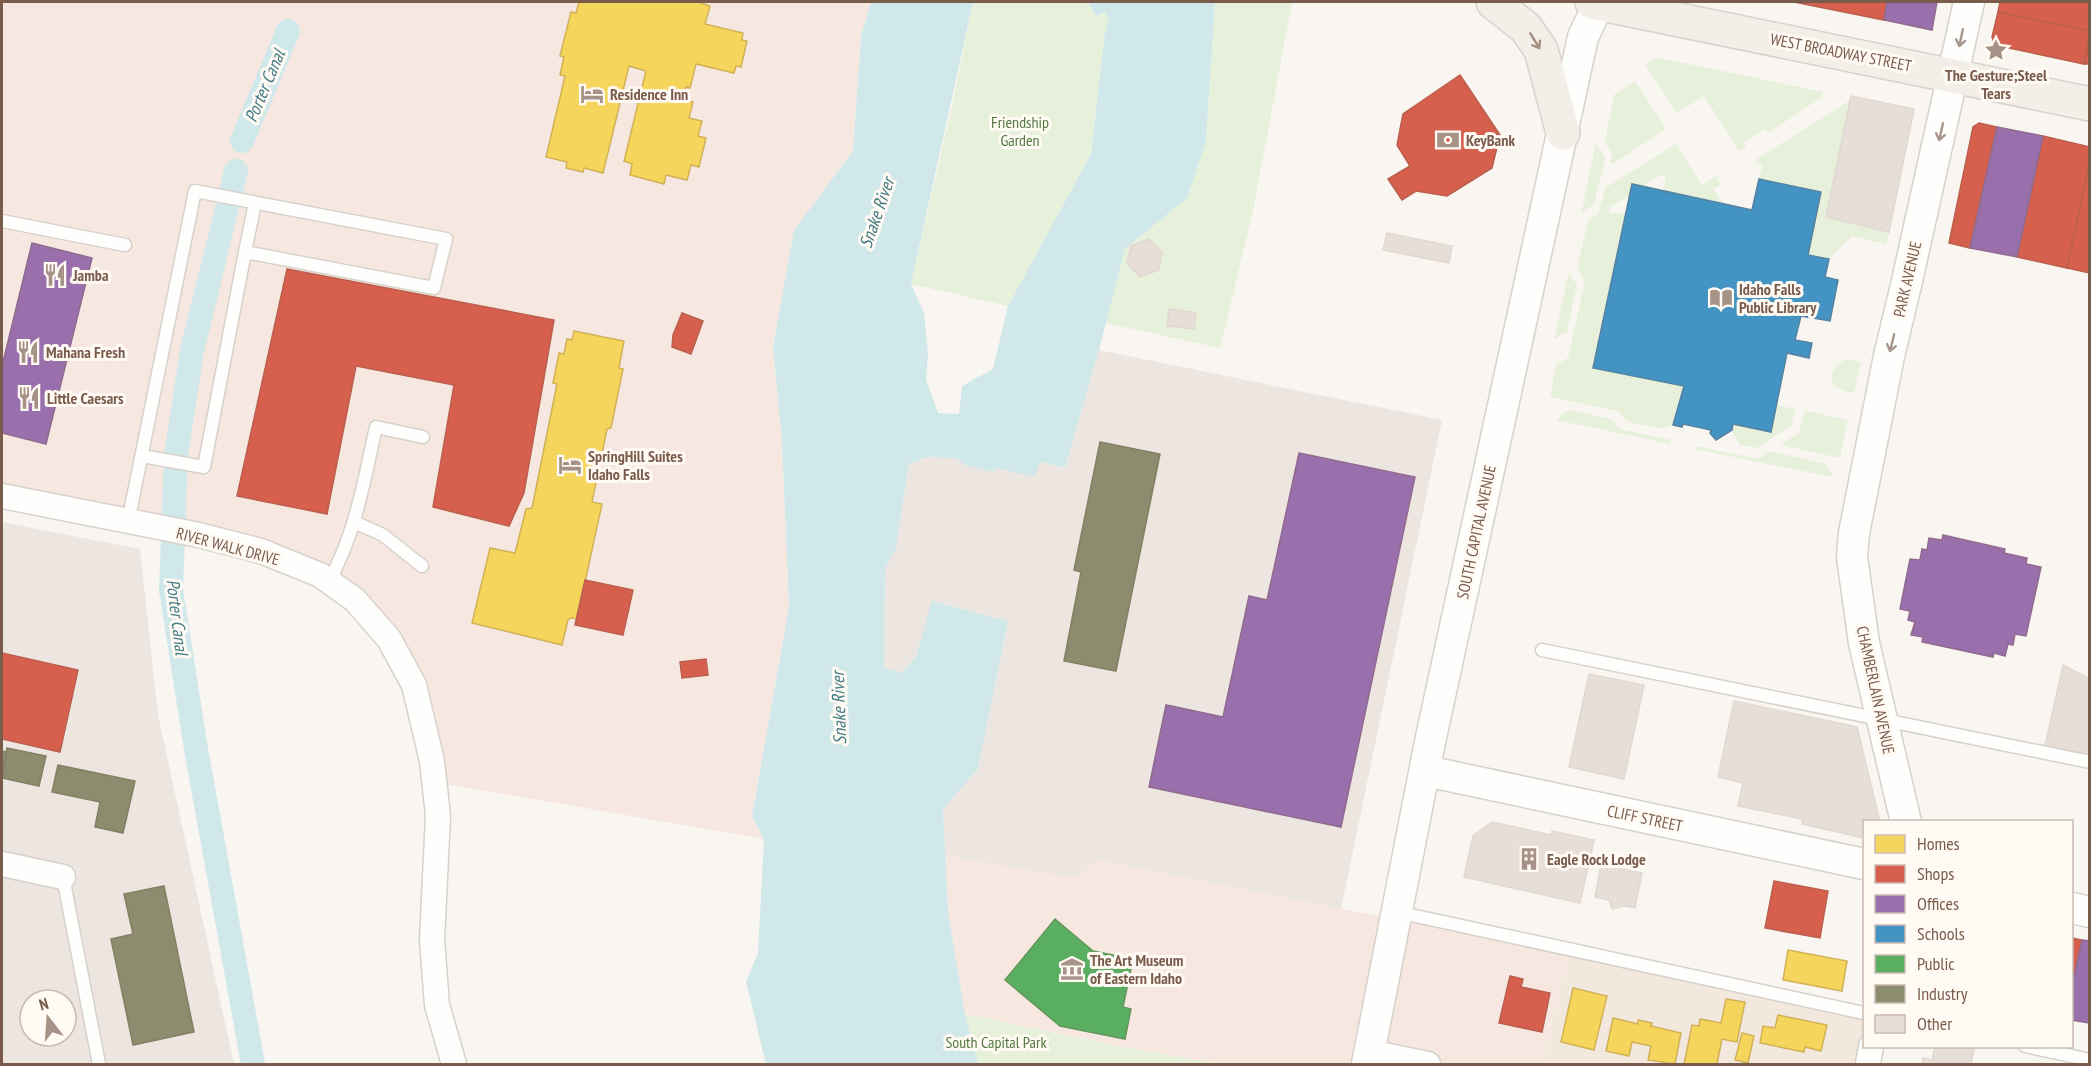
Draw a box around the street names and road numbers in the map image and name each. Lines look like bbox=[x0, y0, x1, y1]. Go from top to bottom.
street label: WEST BROADWAY STREET bbox=[1769, 29, 1913, 75]
street label: PARK AVENUE bbox=[1889, 239, 1925, 319]
street label: SOUTH CAPITAL AVENUE bbox=[1452, 463, 1500, 601]
street label: RIVER WALK DRIVE bbox=[174, 523, 282, 569]
street label: CHAMBERLAIN AVENUE bbox=[1853, 624, 1899, 756]
street label: CLIFF STREET bbox=[1605, 800, 1685, 836]

